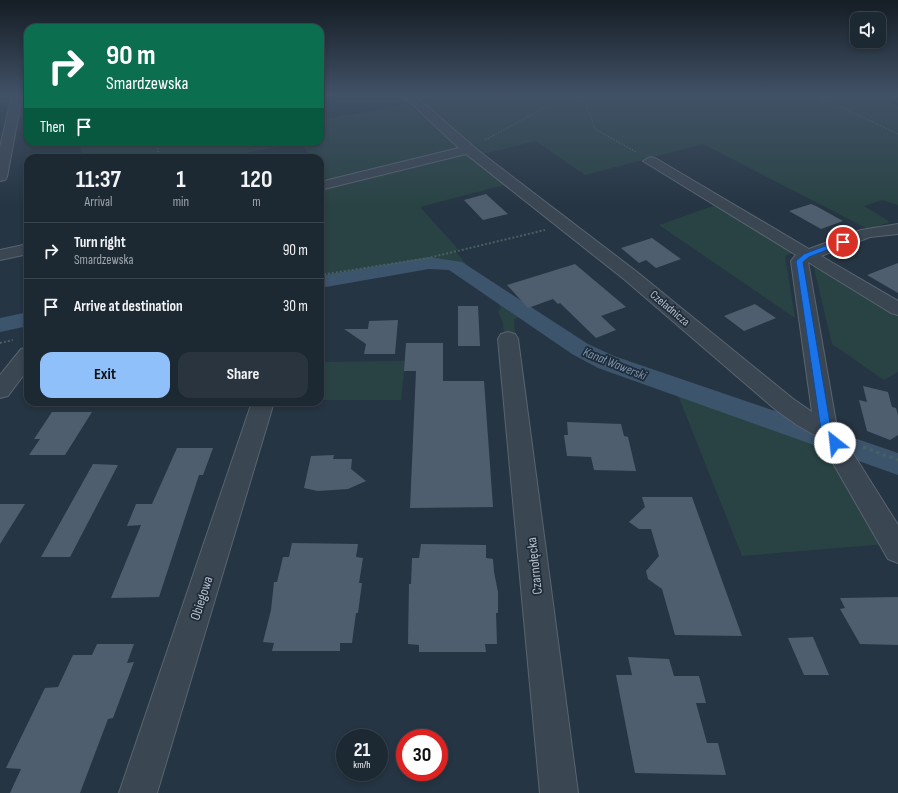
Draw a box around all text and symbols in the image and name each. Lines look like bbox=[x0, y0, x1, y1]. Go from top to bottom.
map controls bbox=[850, 12, 886, 48]
button: sound bbox=[850, 12, 886, 48]
text: 90 m bbox=[106, 39, 156, 72]
icon: right bbox=[40, 40, 92, 92]
text: Smardzewska bbox=[106, 73, 188, 94]
icon: arrive bbox=[73, 116, 95, 138]
text: Then bbox=[40, 118, 65, 137]
text: 11:37 bbox=[76, 165, 121, 194]
text: 1 bbox=[176, 165, 186, 194]
text: 120 bbox=[241, 165, 272, 194]
text: Arrival bbox=[84, 194, 112, 210]
text: min bbox=[173, 194, 189, 210]
text: m bbox=[252, 194, 261, 210]
pin bbox=[826, 225, 860, 259]
icon: arrive bbox=[832, 231, 854, 253]
text: Turn right bbox=[74, 233, 126, 252]
icon: right bbox=[40, 240, 62, 262]
text: 90 m bbox=[283, 241, 308, 260]
text: Smardzewska bbox=[74, 252, 133, 268]
street label: Czeladnicza bbox=[647, 287, 693, 330]
icon: arrive bbox=[40, 296, 62, 318]
text: Arrive at destination bbox=[74, 297, 183, 316]
text: 30 m bbox=[283, 297, 308, 316]
water label: Kanał Wawerski bbox=[581, 344, 649, 384]
button: Exit bbox=[40, 352, 170, 398]
button: Share bbox=[178, 352, 308, 398]
position arrow bbox=[814, 422, 856, 464]
street label: Czarnołęcka bbox=[523, 536, 546, 595]
street label: Obiegowa bbox=[186, 574, 217, 622]
speed limit sign: 30 bbox=[396, 729, 448, 781]
text: 21 bbox=[354, 738, 370, 762]
text: km/h bbox=[353, 759, 371, 771]

